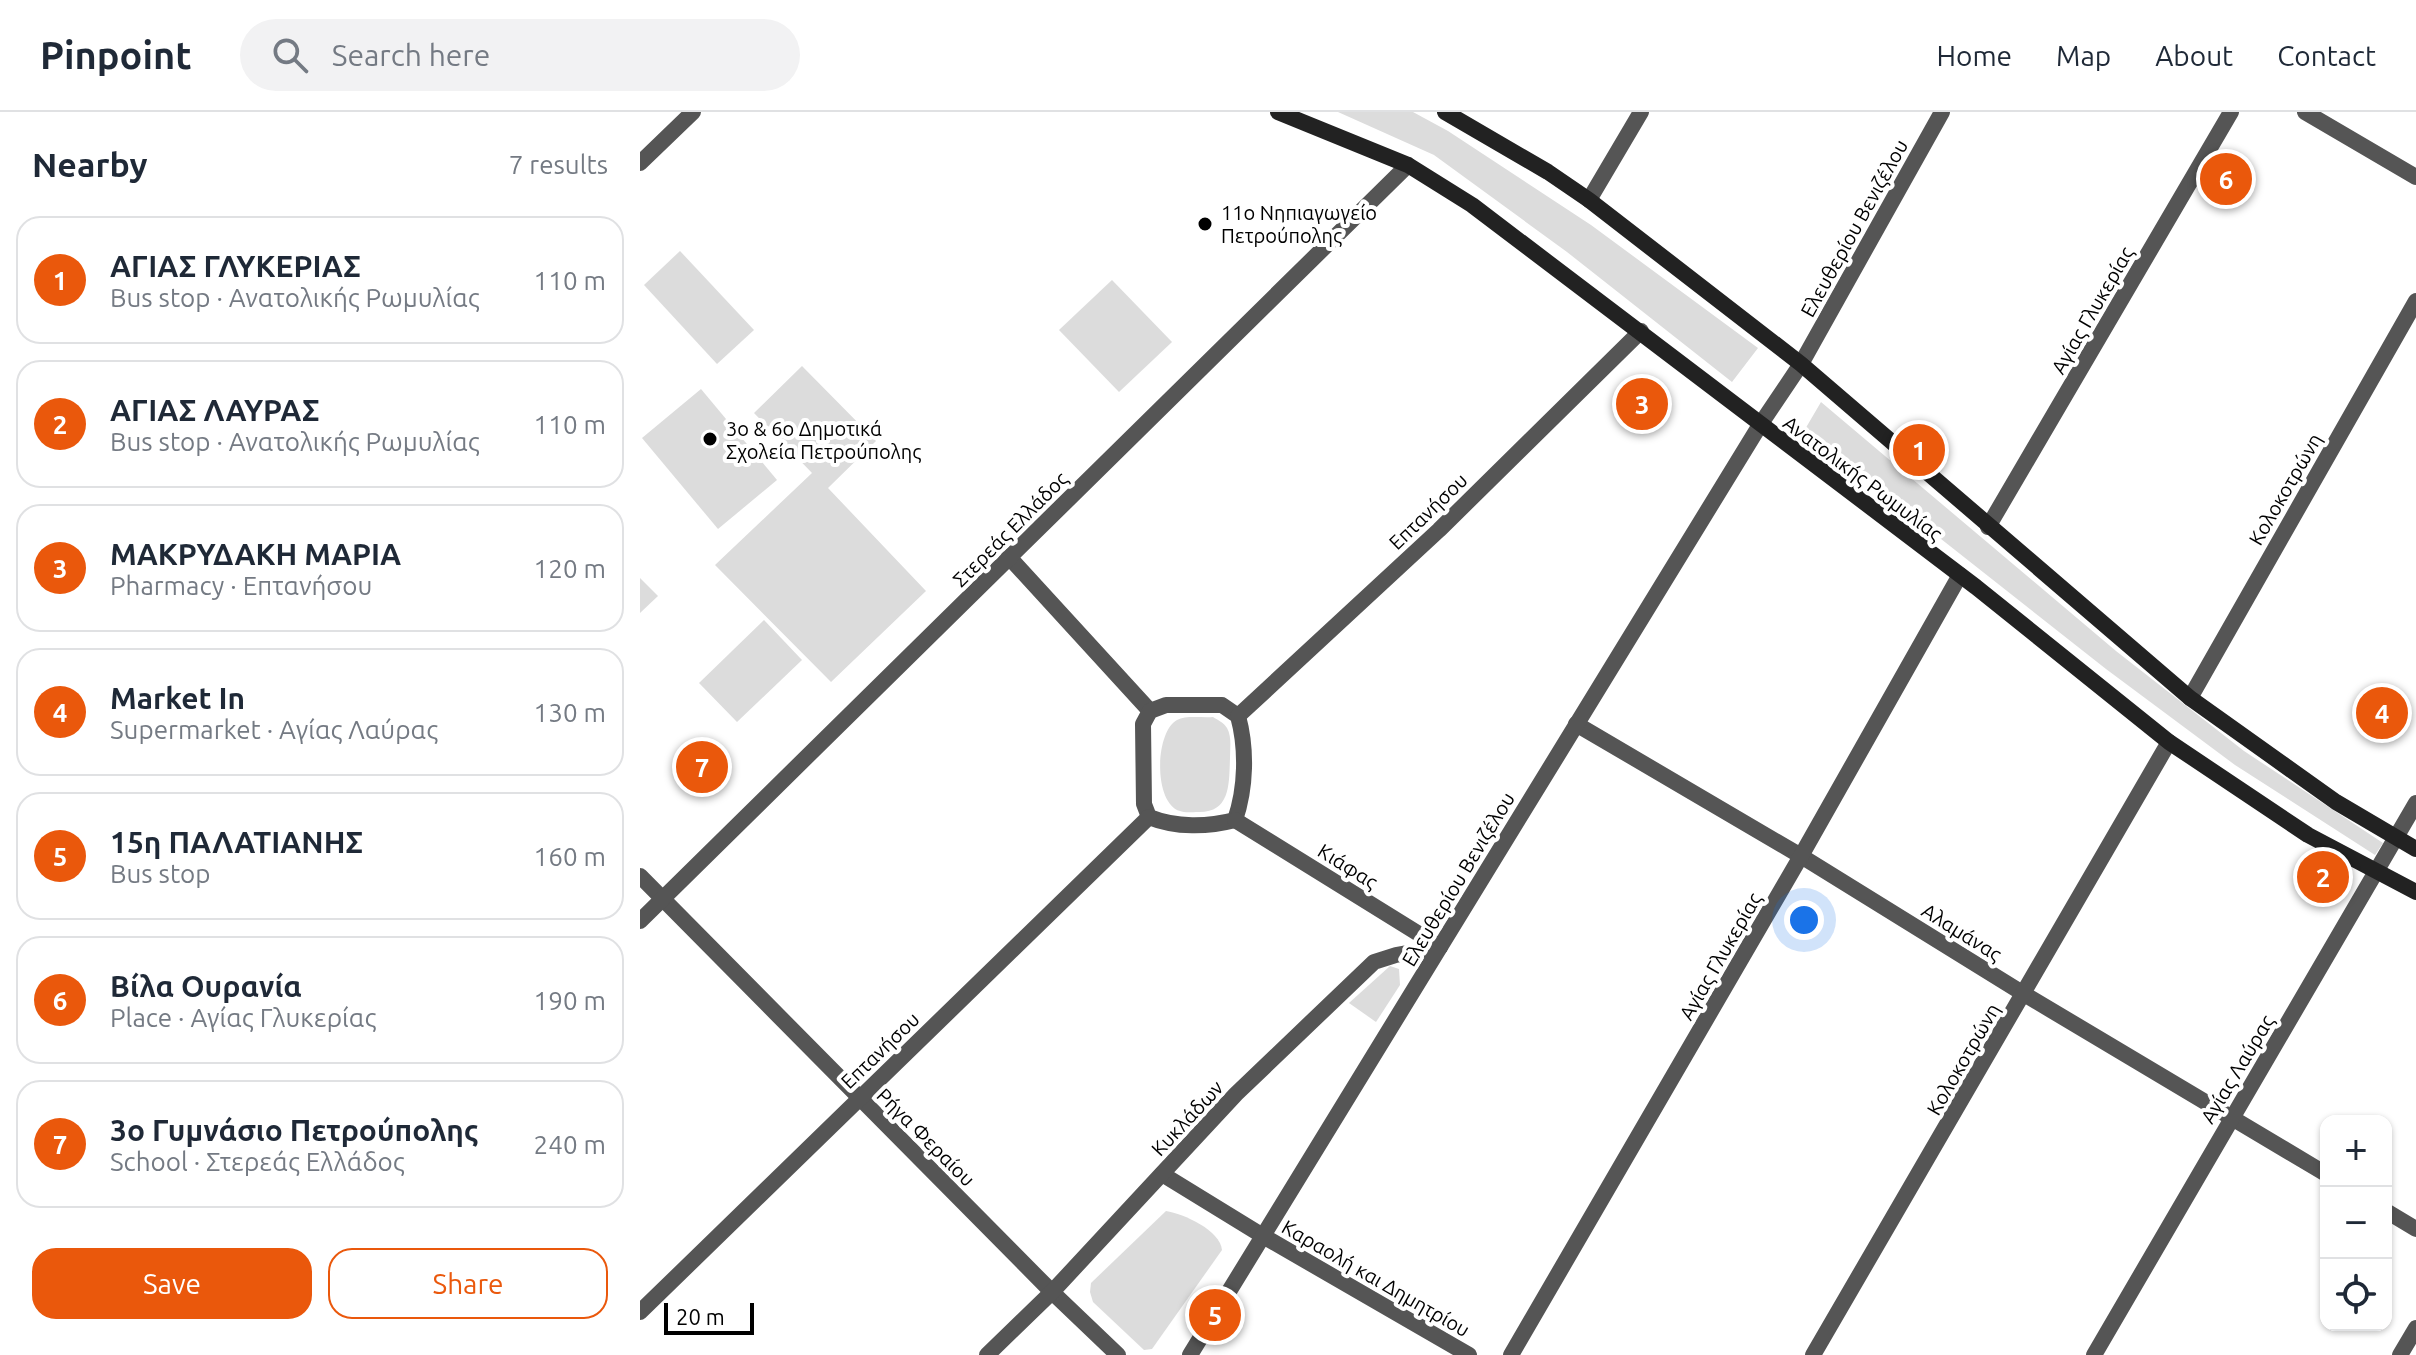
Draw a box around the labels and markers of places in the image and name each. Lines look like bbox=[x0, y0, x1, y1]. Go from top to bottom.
pin: 6 bbox=[2200, 149, 2252, 209]
place label: 11ο Νηπιαγωγείο Πετρούπολης bbox=[1221, 201, 1377, 247]
marker: 11ο Νηπιαγωγείο Πετρούπολης bbox=[1196, 215, 1214, 233]
pin: 3 bbox=[1616, 374, 1668, 434]
place label: 3ο & 6ο Δημοτικά Σχολεία Πετρούπολης bbox=[726, 417, 921, 463]
pin: 1 bbox=[1893, 420, 1945, 480]
marker: 3ο & 6ο Δημοτικά Σχολεία Πετρούπολης bbox=[701, 430, 719, 448]
pin: 4 bbox=[2356, 683, 2408, 743]
pin: 7 bbox=[676, 737, 728, 797]
pin: 2 bbox=[2297, 847, 2349, 907]
pin: 5 bbox=[1189, 1285, 1241, 1345]

